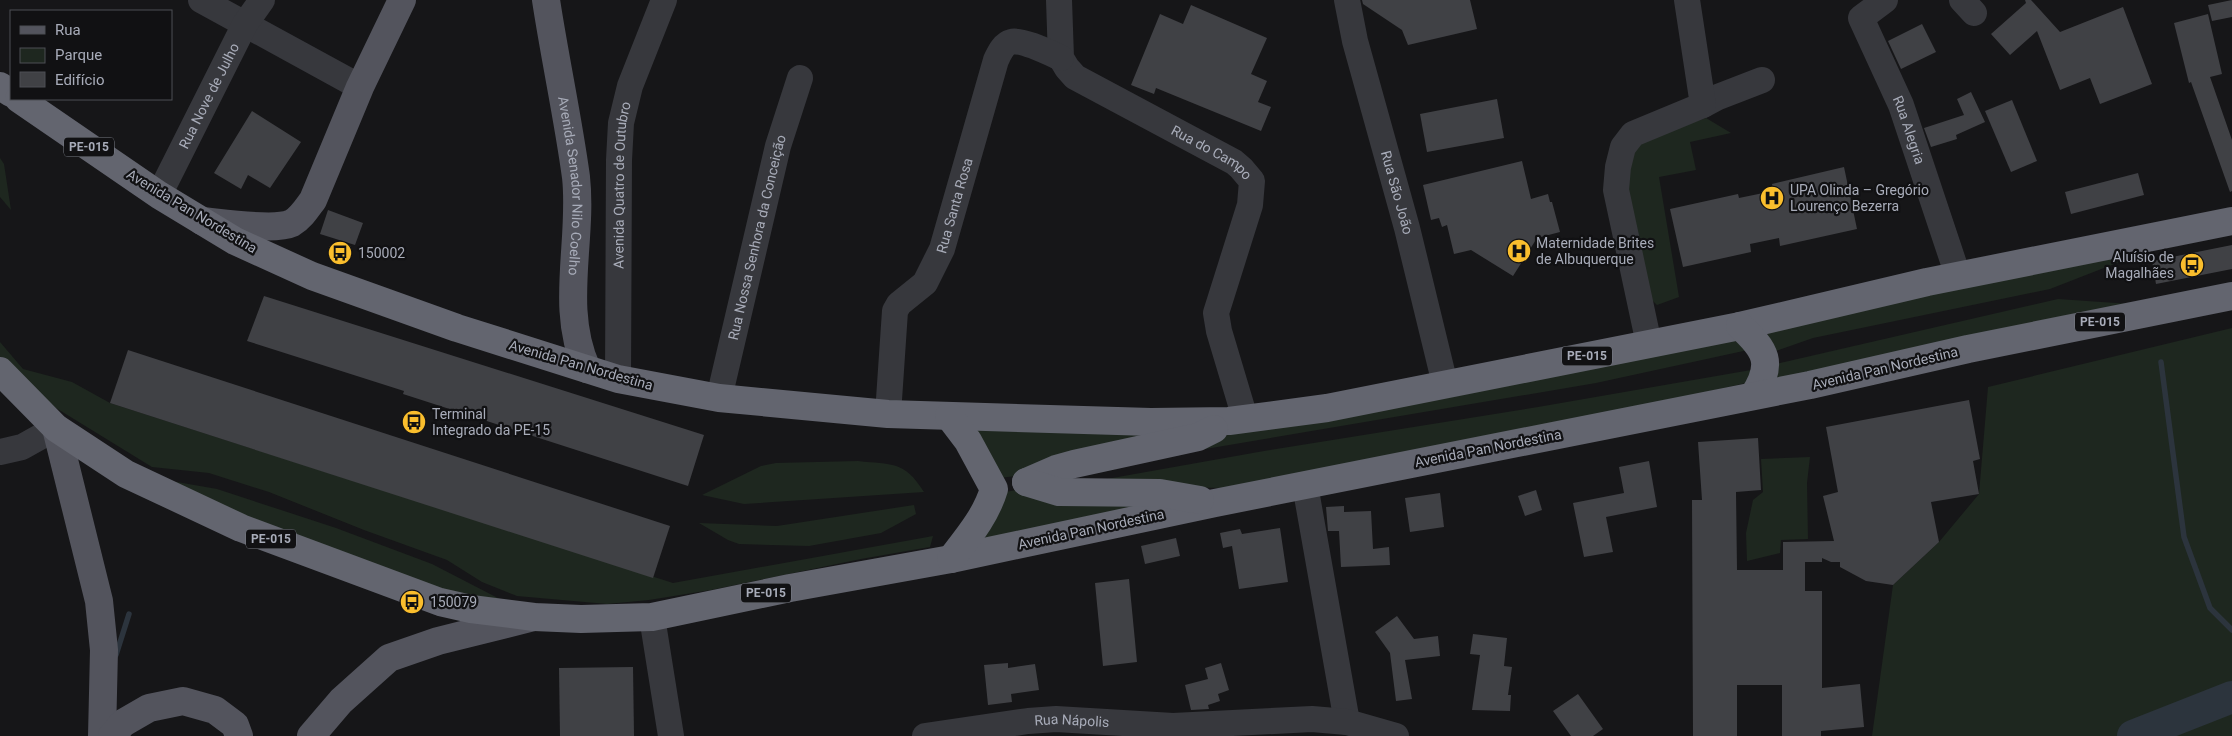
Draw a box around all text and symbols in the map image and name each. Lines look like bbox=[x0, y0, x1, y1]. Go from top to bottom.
legend bbox=[10, 10, 172, 100]
text: Rua bbox=[55, 21, 81, 39]
street label: Rua Nove de Julho bbox=[176, 40, 242, 151]
text: Parque bbox=[55, 46, 102, 64]
text: Edifício bbox=[55, 71, 104, 89]
street label: Rua Alegria bbox=[1890, 93, 1928, 166]
street label: Avenida Senador Nilo Coelho bbox=[555, 95, 585, 276]
street label: Avenida Quatro de Outubro bbox=[611, 100, 634, 269]
street label: Rua do Campo bbox=[1169, 122, 1255, 183]
street label: Rua Nossa Senhora da Conceição bbox=[725, 133, 789, 342]
road number: PE-015 bbox=[64, 138, 114, 156]
street label: Rua São João bbox=[1378, 149, 1416, 236]
street label: Rua Santa Rosa bbox=[933, 156, 976, 255]
street label: Avenida Pan Nordestina bbox=[124, 166, 260, 256]
place label: UPA Olinda – Gregório Lourenço Bezerra bbox=[1790, 182, 1929, 214]
hospital icon: UPA Olinda – Gregório Lourenço Bezerra bbox=[1759, 185, 1785, 211]
place label: Maternidade Brites de Albuquerque bbox=[1536, 235, 1654, 267]
hospital icon: Maternidade Brites de Albuquerque bbox=[1506, 238, 1532, 264]
bus stop icon: 150002 bbox=[327, 240, 353, 266]
place label: 150002 bbox=[358, 245, 405, 261]
place label: Aluísio de Magalhães bbox=[2105, 249, 2174, 281]
bus stop icon: Aluísio de Magalhães bbox=[2179, 252, 2205, 278]
road number: PE-015 bbox=[2075, 313, 2125, 332]
street label: Avenida Pan Nordestina bbox=[507, 337, 655, 393]
street label: Avenida Pan Nordestina bbox=[1811, 343, 1959, 393]
road number: PE-015 bbox=[1562, 346, 1612, 366]
place label: Terminal Integrado da PE-15 bbox=[432, 406, 550, 438]
bus stop icon: Terminal Integrado da PE-15 bbox=[401, 409, 427, 435]
street label: Avenida Pan Nordestina bbox=[1413, 426, 1563, 470]
street label: Avenida Pan Nordestina bbox=[1016, 506, 1166, 552]
road number: PE-015 bbox=[246, 530, 296, 548]
road number: PE-015 bbox=[741, 584, 791, 602]
bus stop icon: 150079 bbox=[399, 589, 425, 615]
place label: 150079 bbox=[430, 594, 477, 610]
street label: Rua Nápolis bbox=[1034, 711, 1110, 730]

